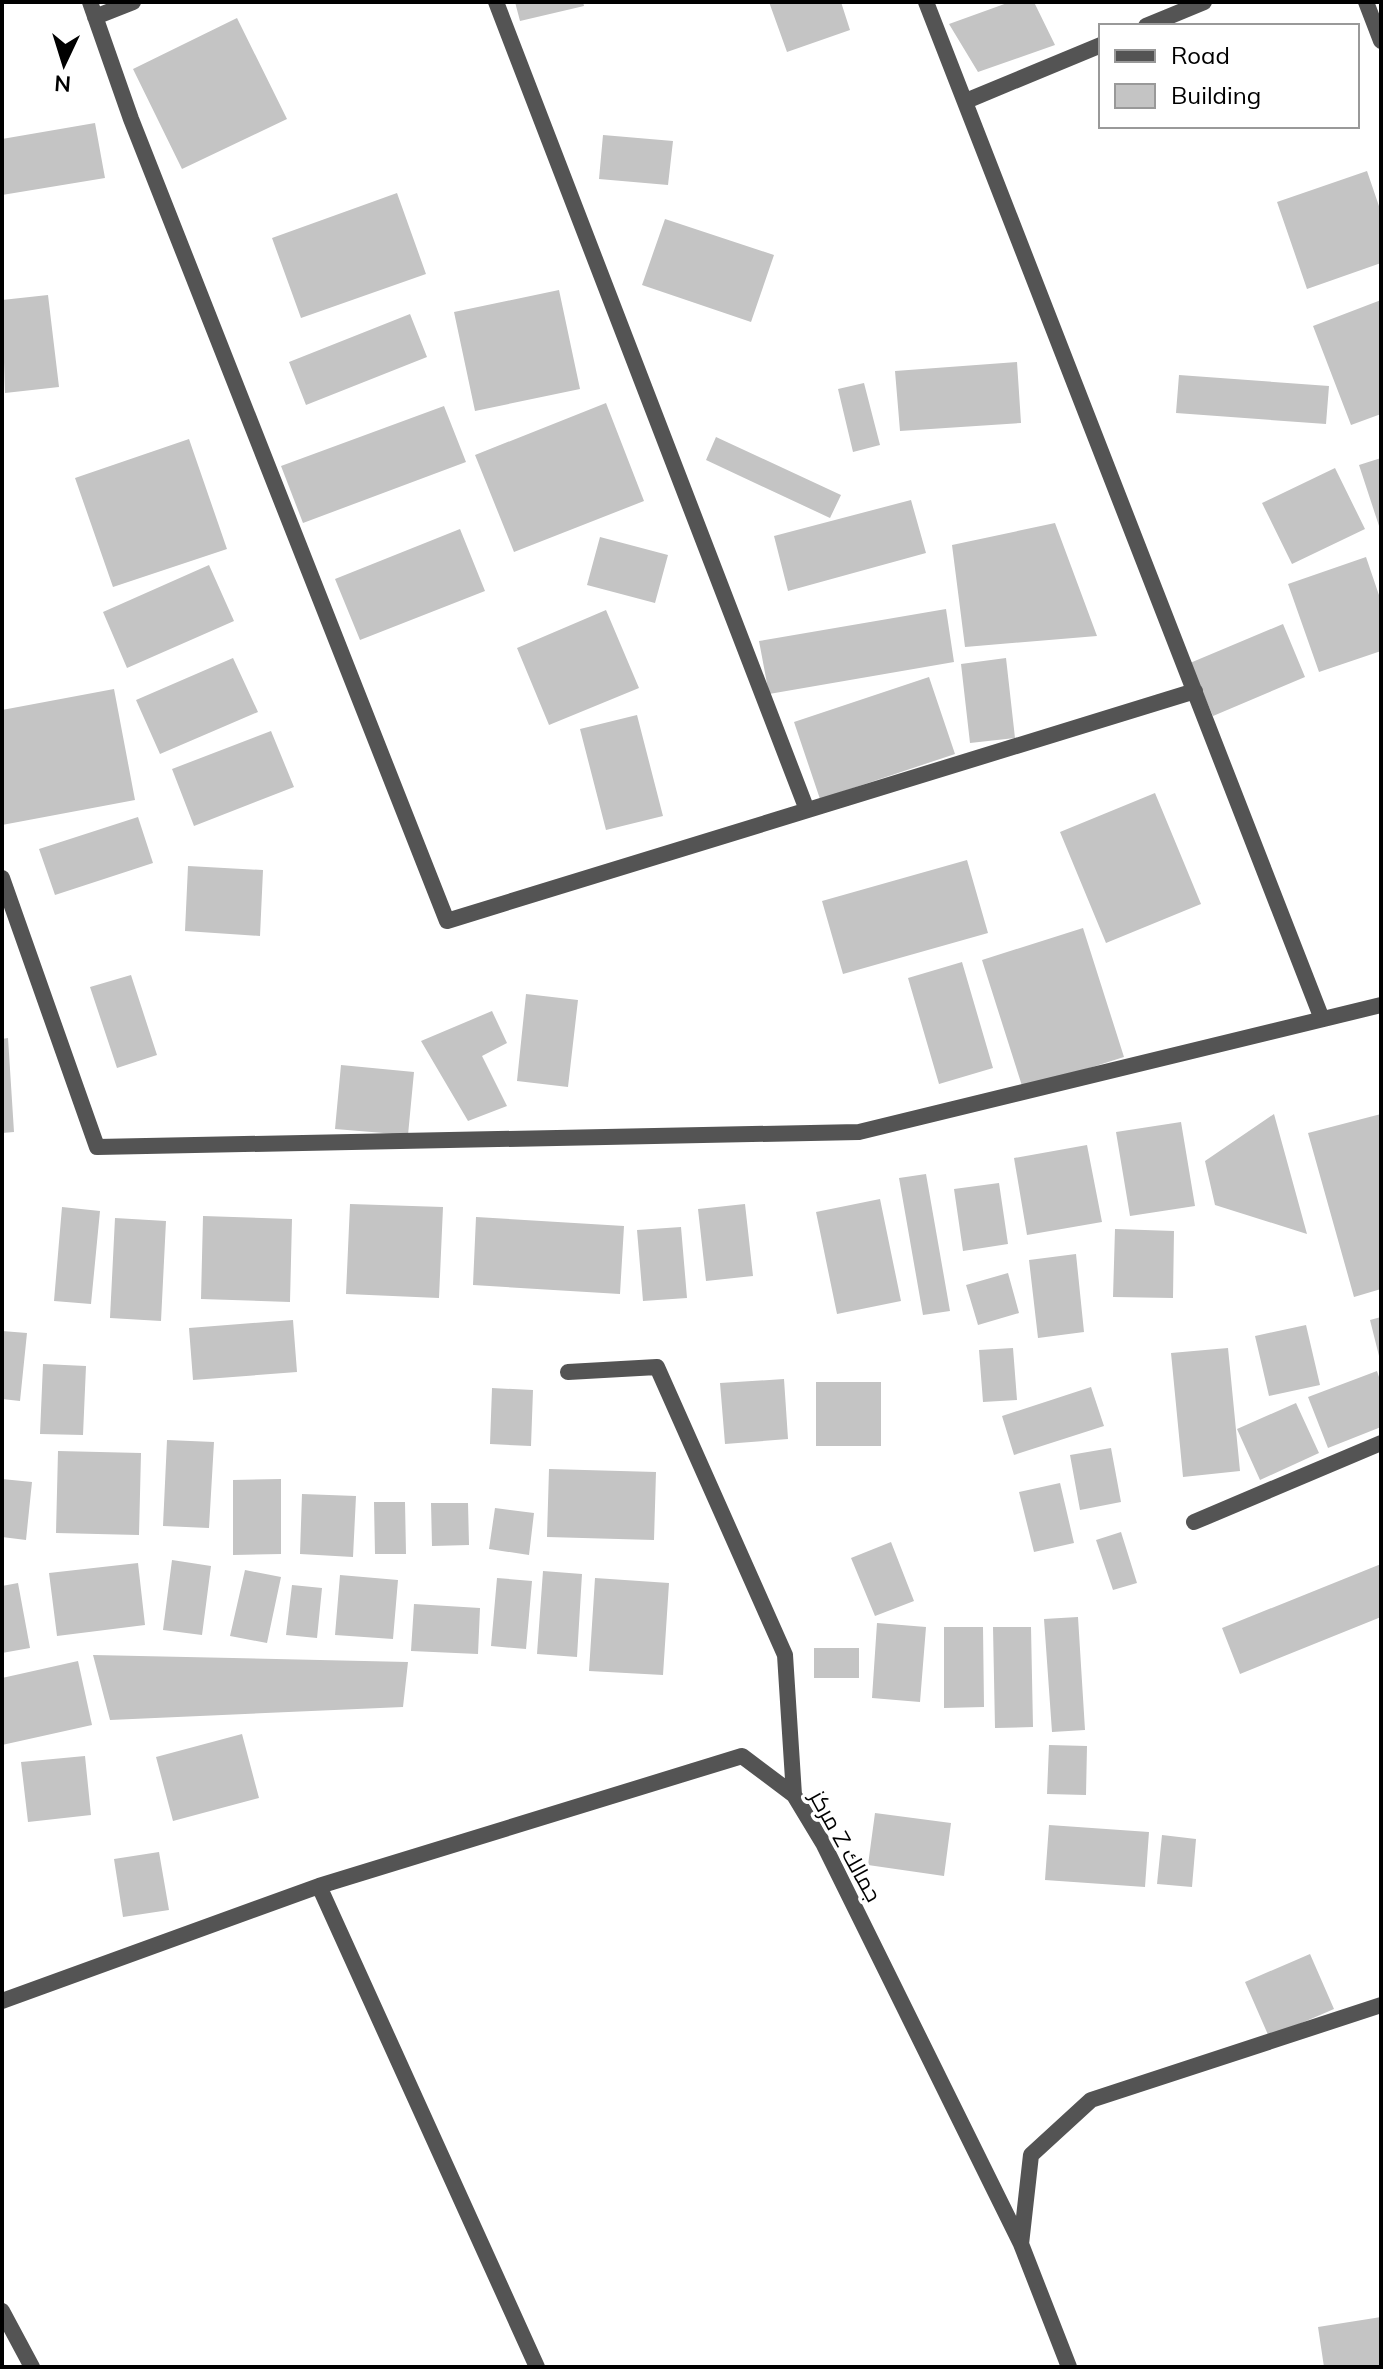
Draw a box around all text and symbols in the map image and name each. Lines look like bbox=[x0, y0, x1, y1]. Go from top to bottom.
north arrow bbox=[24, 24, 104, 104]
legend bbox=[1099, 24, 1359, 128]
text: Road bbox=[1171, 40, 1230, 70]
text: N bbox=[53, 69, 72, 98]
text: Building bbox=[1171, 80, 1261, 110]
street label: مركز Z جمالك bbox=[803, 1784, 888, 1907]

